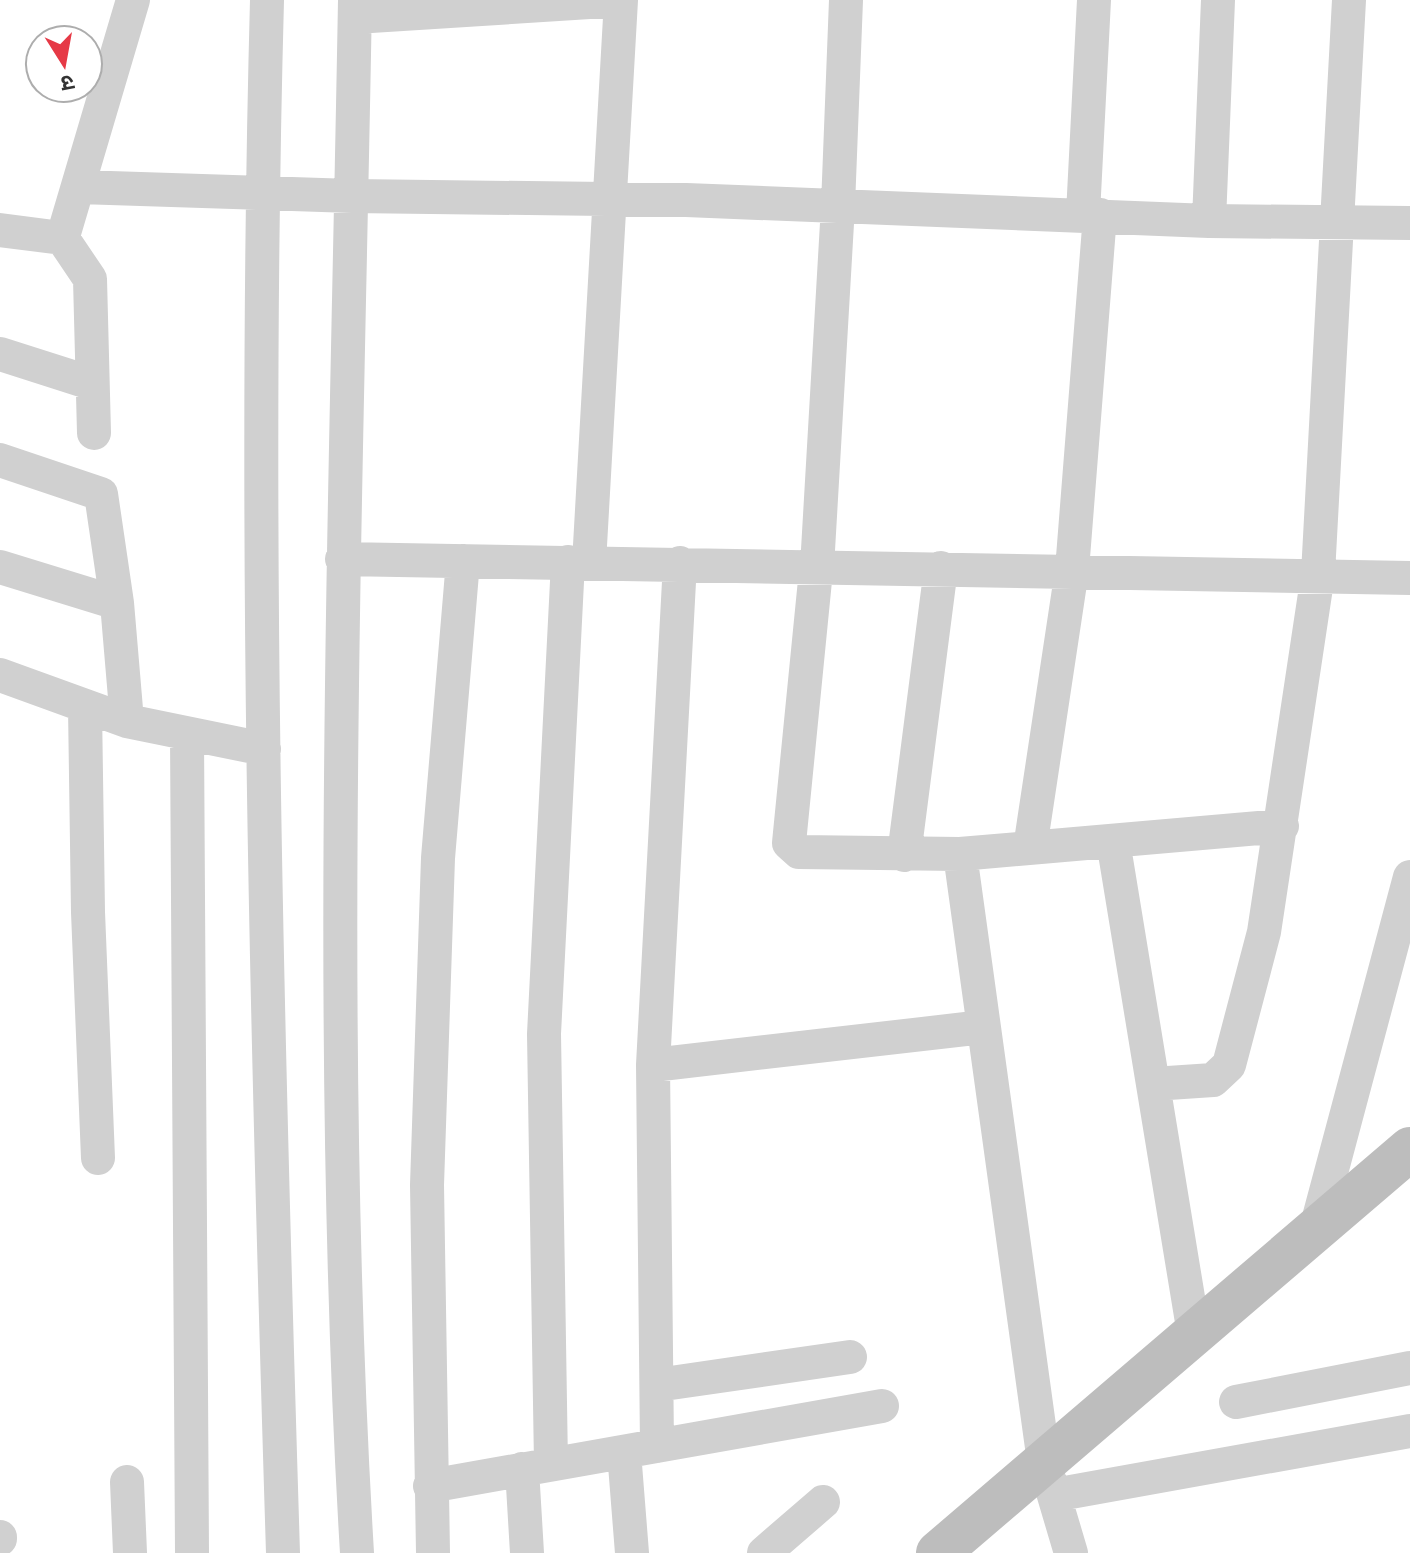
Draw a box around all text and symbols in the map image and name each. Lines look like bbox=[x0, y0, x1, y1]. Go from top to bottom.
north arrow bbox=[24, 24, 104, 104]
text: उ bbox=[58, 69, 77, 98]

